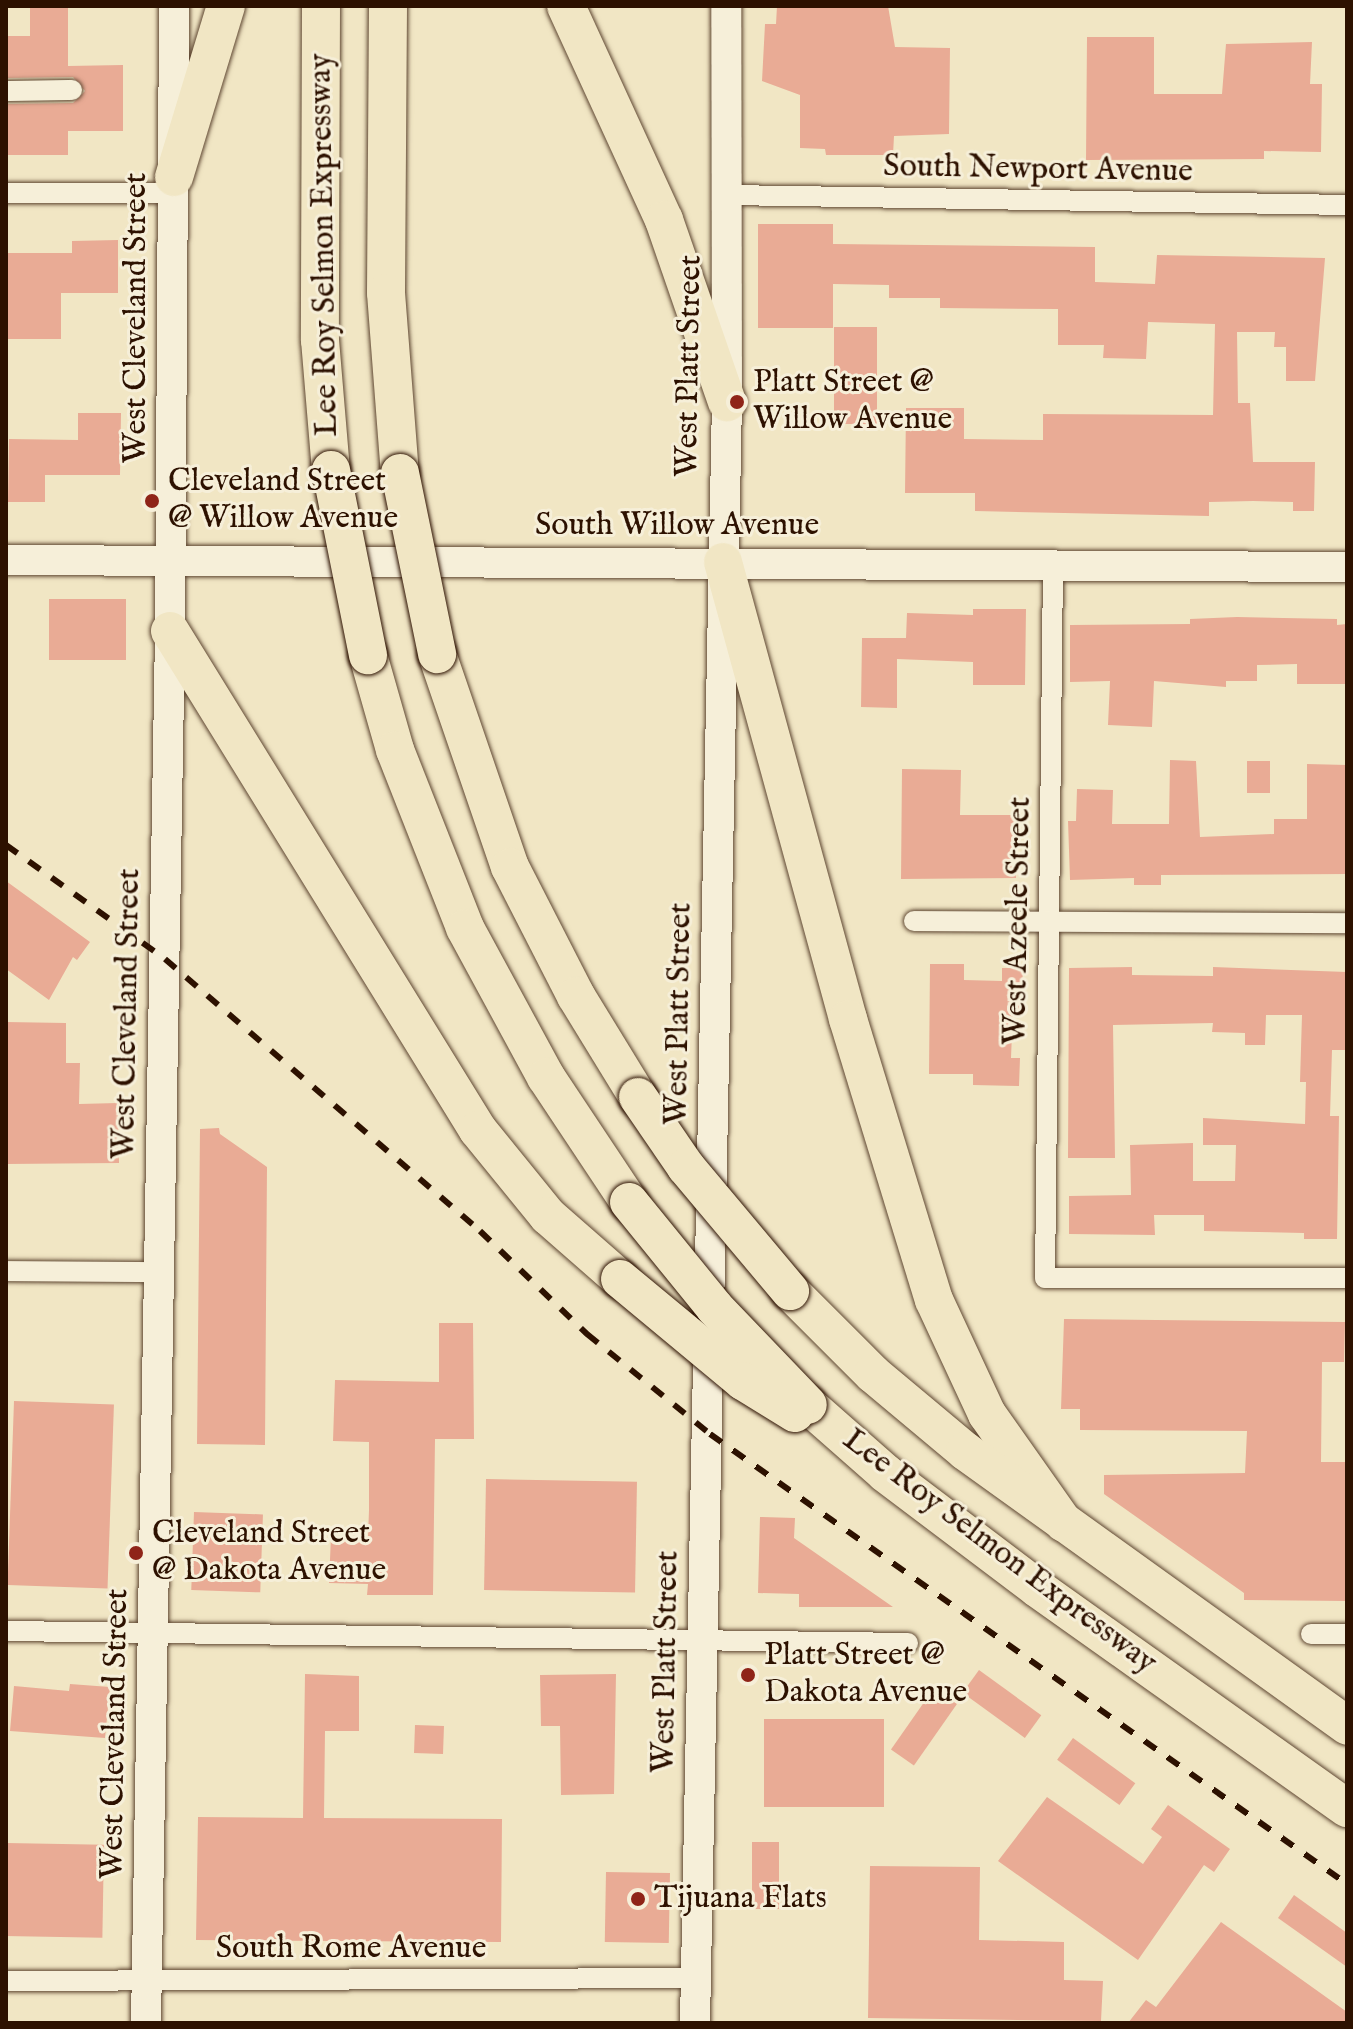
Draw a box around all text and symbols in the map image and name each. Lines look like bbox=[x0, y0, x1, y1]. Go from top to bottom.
street label: Lee Roy Selmon Expressway bbox=[302, 53, 348, 437]
street label: South Newport Avenue bbox=[883, 148, 1193, 192]
street label: West Cleveland Street bbox=[118, 173, 156, 463]
street label: West Platt Street bbox=[669, 255, 711, 477]
place label: Platt Street @ Willow Avenue bbox=[753, 365, 952, 440]
marker: Platt Street @ Willow Avenue bbox=[728, 393, 746, 411]
place label: Cleveland Street @ Willow Avenue bbox=[168, 464, 398, 539]
marker: Cleveland Street @ Willow Avenue bbox=[143, 492, 161, 510]
street label: South Willow Avenue bbox=[535, 507, 819, 545]
street label: West Azeele Street bbox=[998, 796, 1040, 1046]
street label: West Cleveland Street bbox=[106, 868, 150, 1160]
street label: West Platt Street bbox=[659, 903, 701, 1125]
street label: Lee Roy Selmon Expressway bbox=[834, 1421, 1164, 1683]
place label: Cleveland Street @ Dakota Avenue bbox=[152, 1516, 386, 1591]
marker: Cleveland Street @ Dakota Avenue bbox=[127, 1544, 145, 1562]
street label: West Platt Street bbox=[646, 1551, 688, 1773]
street label: West Cleveland Street bbox=[94, 1588, 138, 1880]
place label: Platt Street @ Dakota Avenue bbox=[764, 1638, 967, 1713]
marker: Platt Street @ Dakota Avenue bbox=[739, 1666, 757, 1684]
place label: Tijuana Flats bbox=[654, 1880, 827, 1918]
marker: Tijuana Flats bbox=[629, 1890, 647, 1908]
street label: South Rome Avenue bbox=[216, 1930, 486, 1968]

